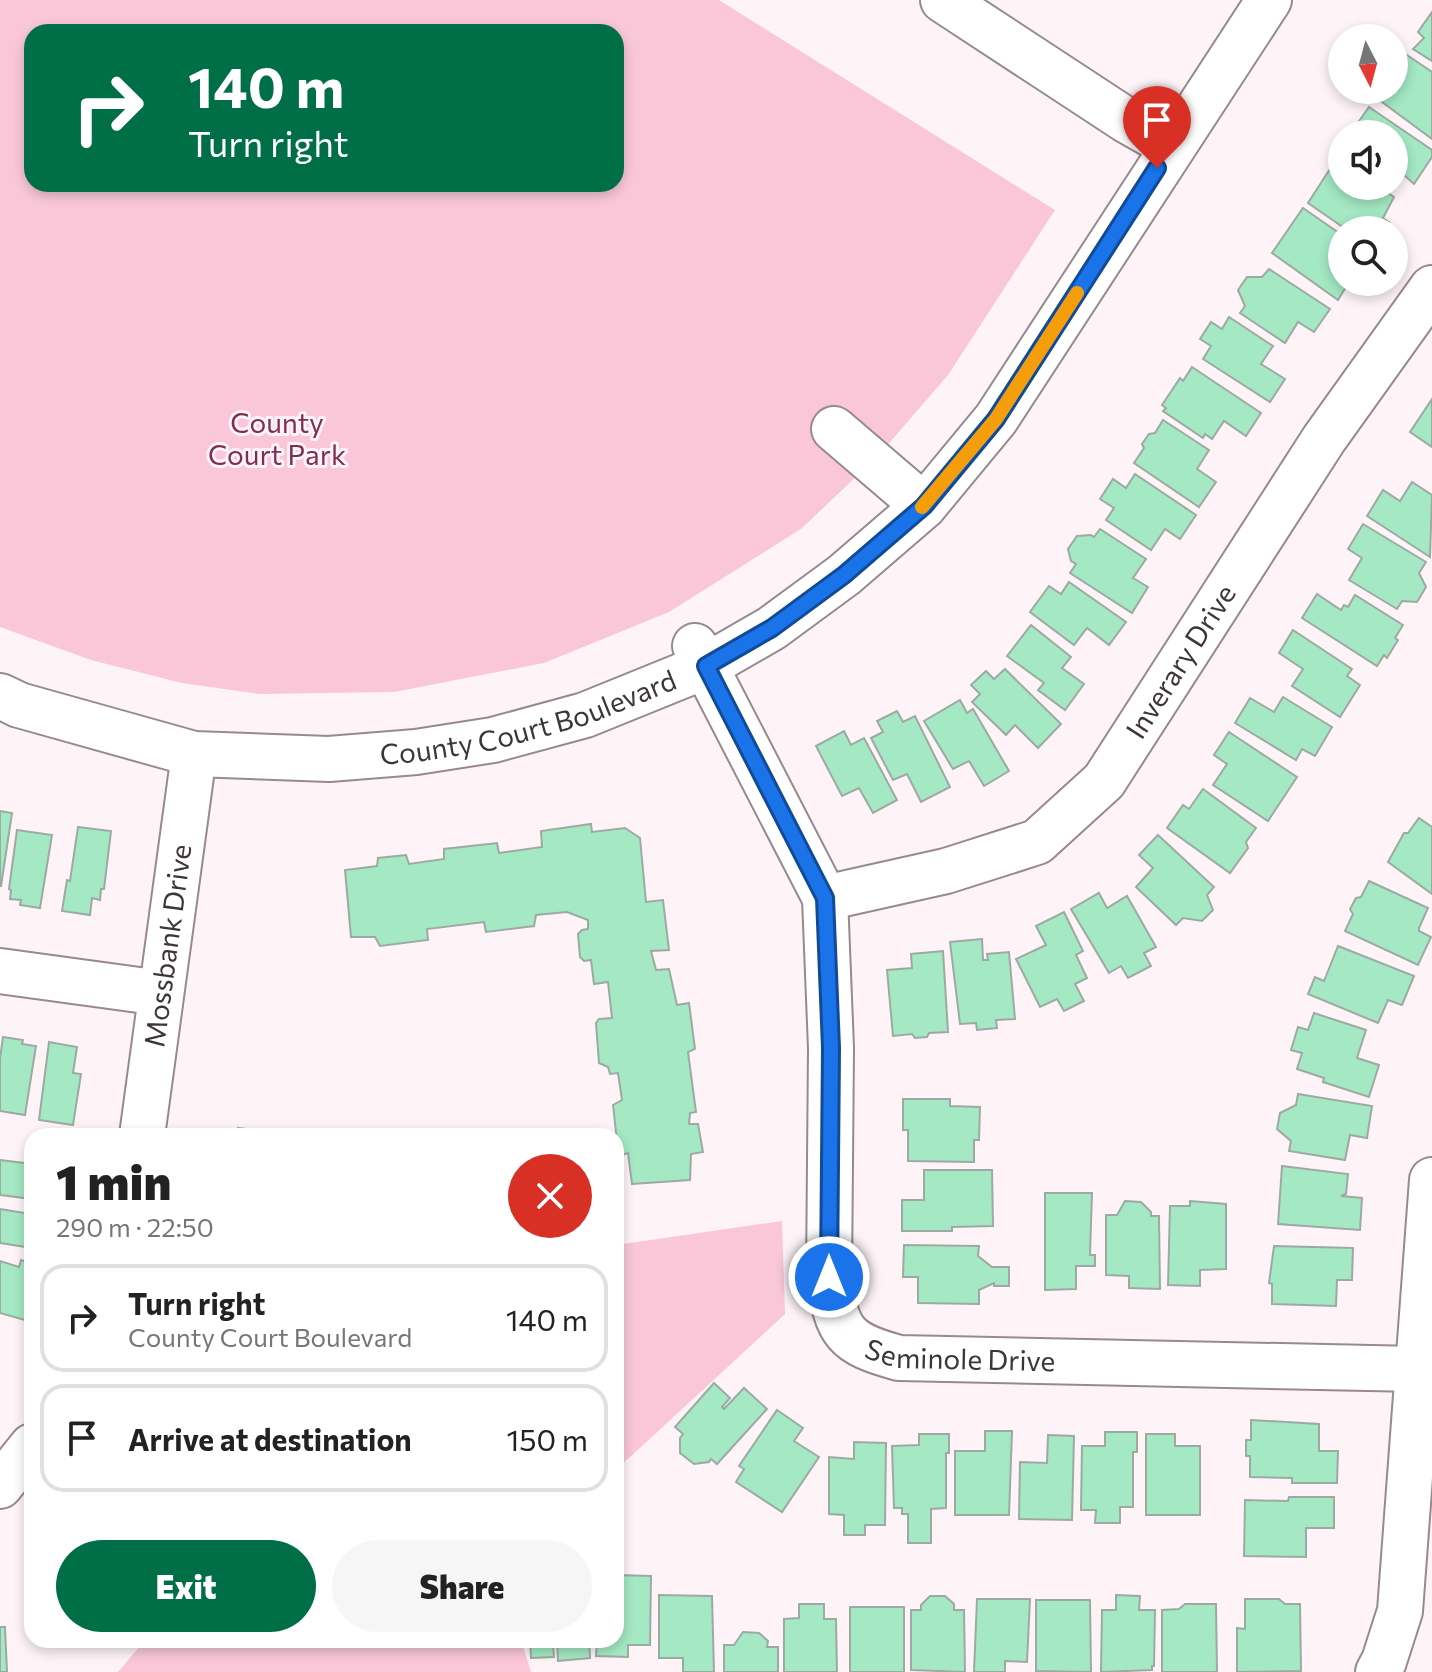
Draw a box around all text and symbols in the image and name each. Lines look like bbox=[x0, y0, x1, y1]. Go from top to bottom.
north arrow bbox=[1328, 24, 1408, 104]
map controls bbox=[1328, 24, 1408, 296]
text: 140 m bbox=[188, 51, 344, 120]
icon: right bbox=[56, 56, 160, 160]
pin bbox=[1123, 86, 1191, 168]
icon: arrive bbox=[1135, 98, 1179, 142]
text: Turn right bbox=[188, 120, 349, 164]
button: sound bbox=[1328, 120, 1408, 200]
button: search bbox=[1328, 216, 1408, 296]
park label: County Court Park bbox=[208, 405, 346, 471]
street label: Inverary Drive bbox=[1118, 578, 1242, 745]
street label: County Court Boulevard bbox=[378, 662, 681, 771]
street label: Mossbank Drive bbox=[136, 842, 198, 1049]
text: 1 min bbox=[56, 1151, 171, 1210]
button: close bbox=[508, 1154, 592, 1238]
text: 290 m · 22:50 bbox=[56, 1211, 214, 1242]
position arrow bbox=[787, 1235, 871, 1319]
text: Turn right bbox=[128, 1284, 265, 1321]
icon: right bbox=[60, 1296, 104, 1340]
text: 140 m bbox=[506, 1300, 588, 1337]
text: County Court Boulevard bbox=[128, 1321, 412, 1352]
street label: Seminole Drive bbox=[861, 1330, 1056, 1377]
icon: arrive bbox=[60, 1416, 104, 1460]
text: Arrive at destination bbox=[128, 1420, 412, 1457]
text: 150 m bbox=[506, 1420, 588, 1457]
button: Exit bbox=[56, 1540, 316, 1632]
button: Share bbox=[332, 1540, 592, 1632]

